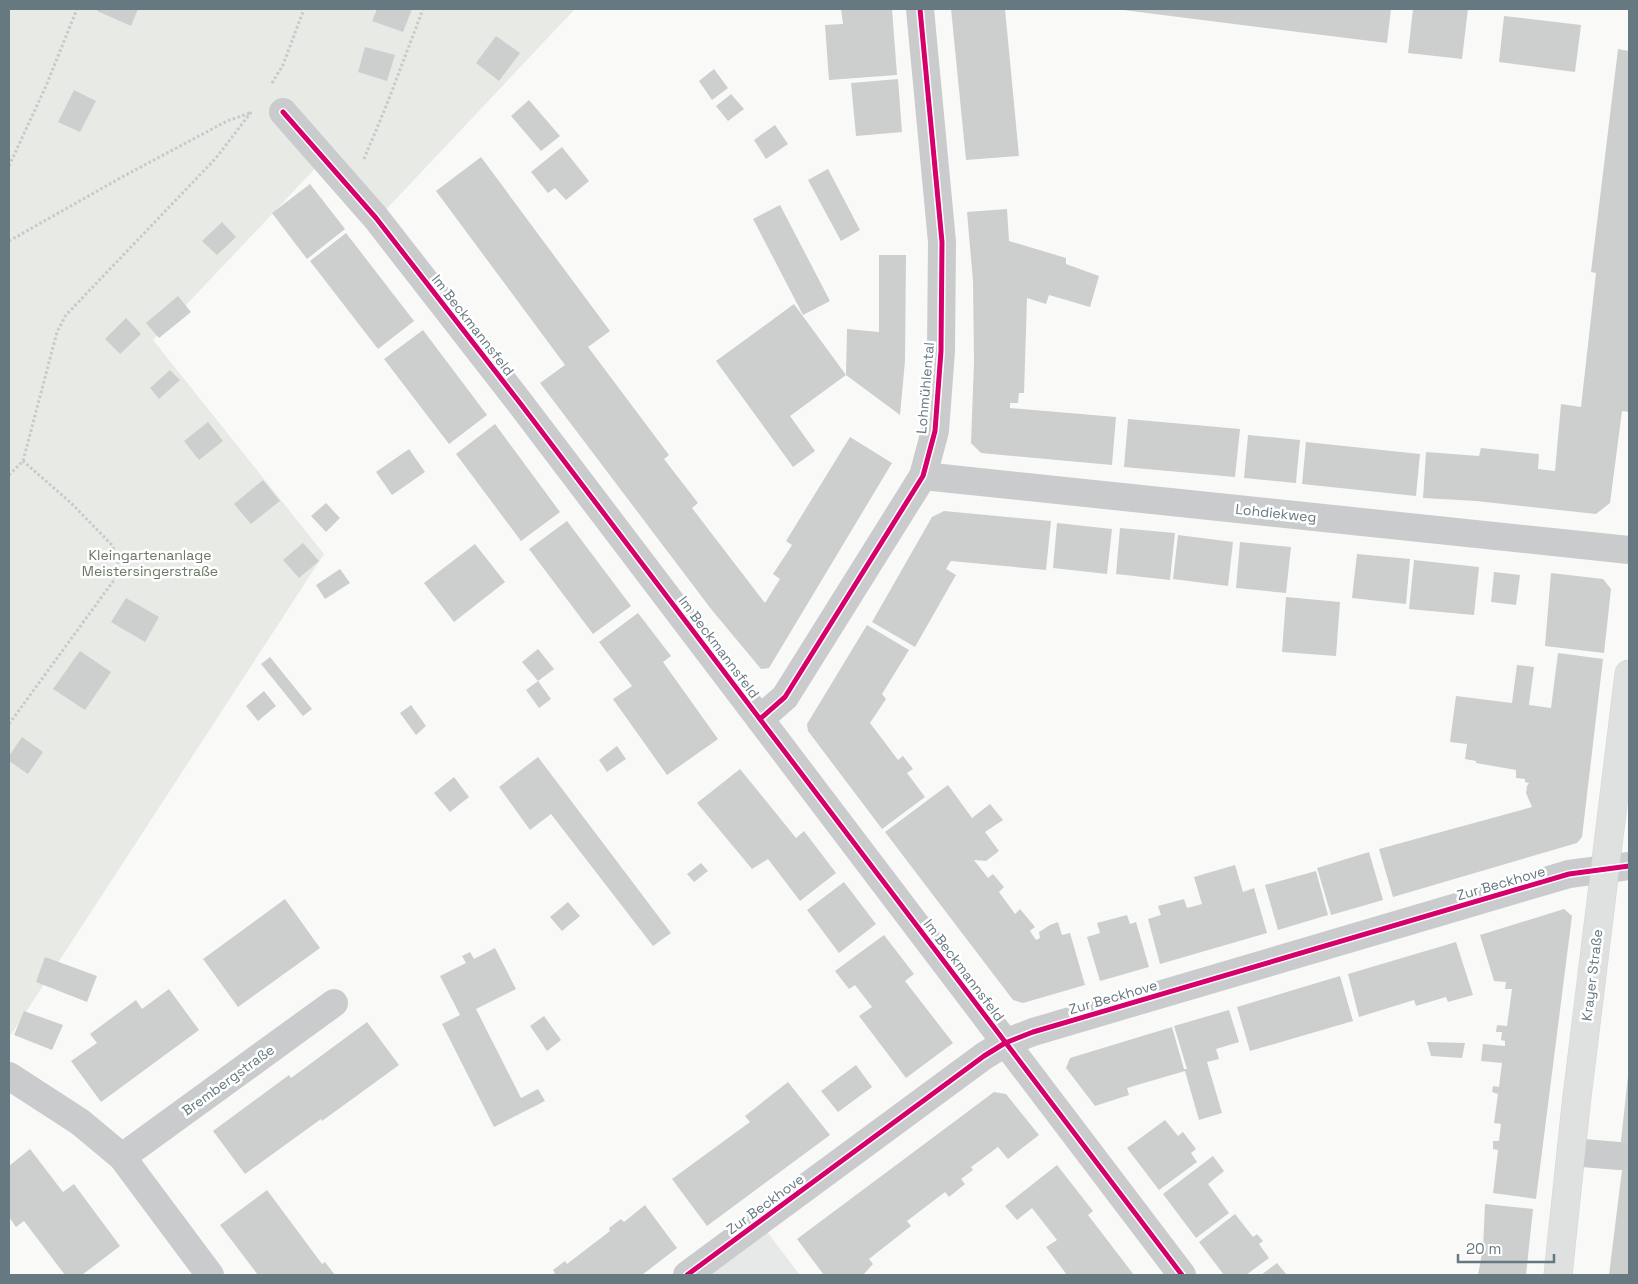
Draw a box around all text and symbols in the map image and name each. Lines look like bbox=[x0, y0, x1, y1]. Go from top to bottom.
street label: Im Beckmannsfeld bbox=[428, 271, 518, 379]
street label: Lohmühlental bbox=[912, 341, 938, 435]
street label: Lohdiekweg bbox=[1235, 500, 1317, 526]
park label: Kleingartenanlage Meistersingerstraße bbox=[82, 546, 218, 580]
street label: Im Beckmannsfeld bbox=[675, 592, 763, 702]
street label: Zur Beckhove bbox=[1455, 862, 1547, 904]
street label: Im Beckmannsfeld bbox=[920, 915, 1008, 1025]
street label: Krayer Straße bbox=[1577, 928, 1607, 1022]
street label: Zur Beckhove bbox=[1067, 976, 1159, 1018]
street label: Brembergstraße bbox=[178, 1040, 278, 1120]
street label: Zur Beckhove bbox=[723, 1170, 807, 1238]
scale bar bbox=[1458, 1232, 1554, 1264]
text: 20 m bbox=[1466, 1239, 1501, 1258]

